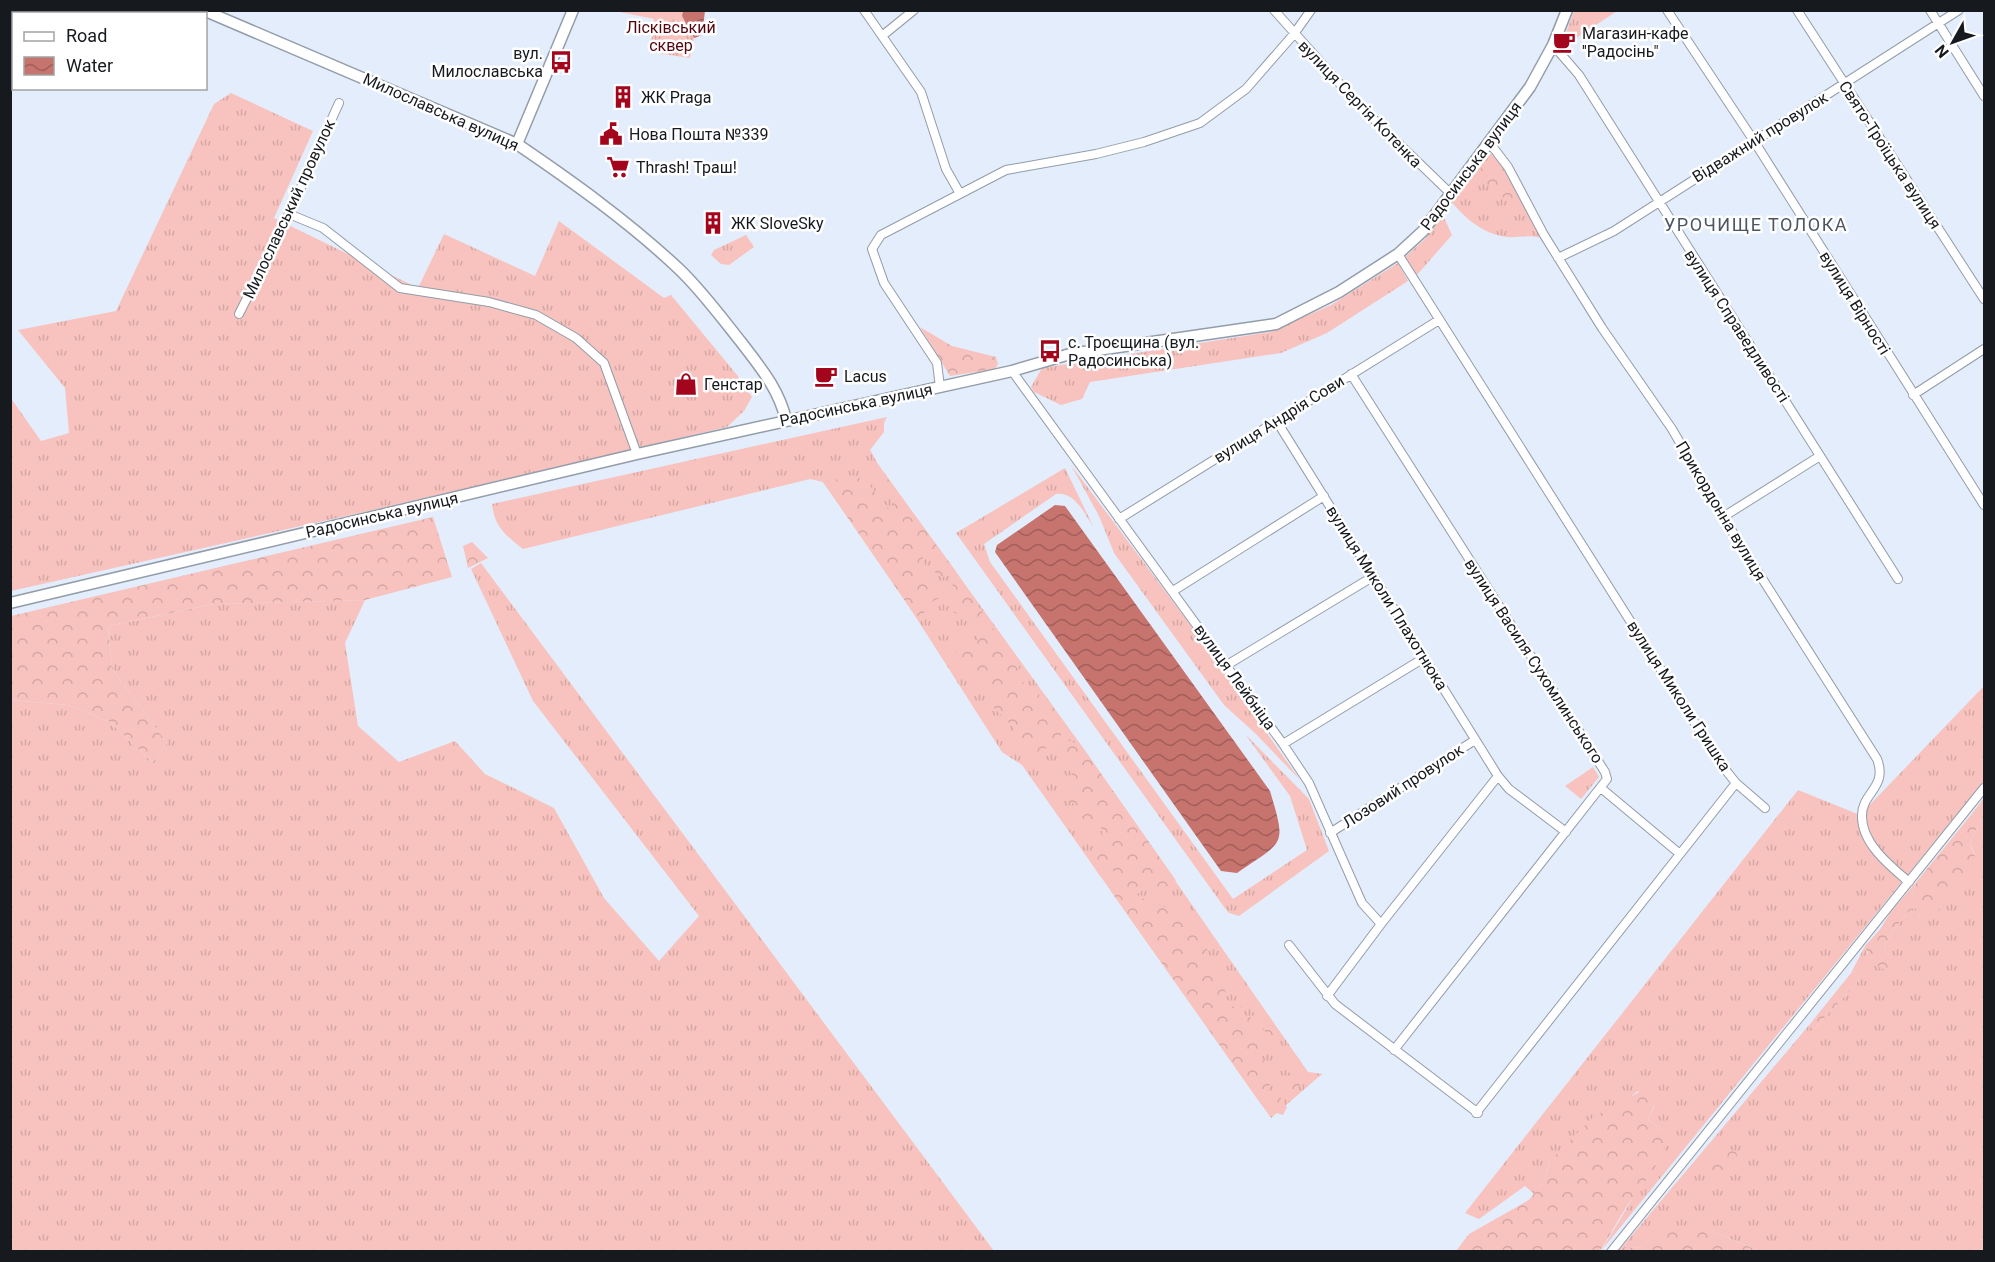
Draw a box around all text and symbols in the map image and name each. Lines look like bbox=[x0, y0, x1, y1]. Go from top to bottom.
legend bbox=[12, 12, 207, 90]
north arrow bbox=[1923, 12, 1983, 72]
park label: Лісківський сквер bbox=[626, 18, 716, 55]
place label: Магазин-кафе ''Радосінь" bbox=[1582, 24, 1689, 61]
text: Road bbox=[66, 25, 107, 46]
cafe icon: Магазин-кафе ''Радосінь" bbox=[1551, 29, 1577, 55]
street label: вулиця Сергія Котенка bbox=[1294, 36, 1426, 172]
text: N bbox=[1931, 41, 1953, 62]
place label: вул. Милославська bbox=[432, 44, 543, 81]
bus stop icon: вул. Милославська bbox=[548, 49, 574, 75]
text: Water bbox=[66, 55, 113, 76]
street label: Милославська вулиця bbox=[360, 69, 522, 155]
street label: Свято-Троїцька вулиця bbox=[1835, 77, 1945, 233]
building icon: ЖК Praga bbox=[610, 84, 636, 110]
street label: Відважний провулок bbox=[1689, 87, 1831, 186]
place label: ЖК Praga bbox=[641, 88, 711, 107]
street label: Радосинська вулиця bbox=[1417, 98, 1525, 234]
street label: Милославський провулок bbox=[239, 116, 339, 302]
public building icon: Нова Пошта №339 bbox=[598, 121, 624, 147]
place label: Нова Пошта №339 bbox=[629, 125, 769, 144]
supermarket icon: Thrash! Траш! bbox=[605, 154, 631, 180]
place label: Thrash! Траш! bbox=[636, 158, 737, 177]
building icon: ЖК SloveSky bbox=[700, 210, 726, 236]
place label: ЖК SloveSky bbox=[731, 214, 824, 233]
district label: УРОЧИЩЕ ТОЛОКА bbox=[1664, 214, 1848, 235]
street label: вулиця Справедливості bbox=[1680, 246, 1794, 406]
street label: вулиця Вірності bbox=[1816, 248, 1894, 358]
place label: с. Троєщина (вул. Радосинська) bbox=[1068, 333, 1199, 370]
bus stop icon: с. Троєщина (вул. Радосинська) bbox=[1037, 338, 1063, 364]
cafe icon: Lacus bbox=[813, 363, 839, 389]
place label: Lacus bbox=[844, 367, 887, 386]
shop icon: Генстар bbox=[673, 371, 699, 397]
street label: вулиця Андрія Сови bbox=[1210, 371, 1348, 467]
place label: Генстар bbox=[704, 375, 763, 394]
street label: Радосинська вулиця bbox=[778, 380, 934, 430]
street label: Прикордонна вулиця bbox=[1672, 438, 1770, 584]
street label: Радосинська вулиця bbox=[304, 488, 460, 542]
street label: вулиця Миколи Плахотнюка bbox=[1322, 502, 1452, 694]
street label: вулиця Василя Сухомлинського bbox=[1461, 555, 1607, 767]
street label: вулиця Миколи Гришка bbox=[1623, 617, 1735, 775]
street label: вулиця Лейбніца bbox=[1190, 620, 1280, 734]
street label: Лозовий провулок bbox=[1339, 740, 1467, 832]

